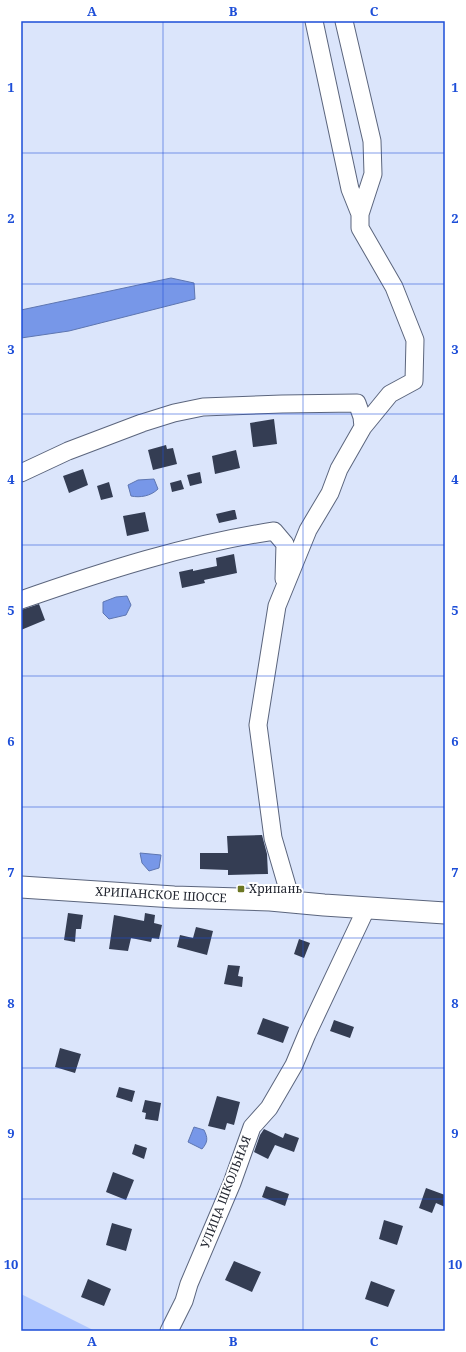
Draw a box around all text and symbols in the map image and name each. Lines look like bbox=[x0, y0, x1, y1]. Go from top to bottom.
text: A bbox=[87, 2, 97, 20]
text: B bbox=[229, 2, 238, 20]
text: C bbox=[370, 2, 379, 20]
text: 1 bbox=[7, 78, 15, 96]
text: 1 bbox=[451, 78, 459, 96]
text: 2 bbox=[7, 209, 15, 227]
text: 2 bbox=[451, 209, 459, 227]
text: 3 bbox=[7, 340, 15, 358]
text: 3 bbox=[451, 340, 459, 358]
text: 4 bbox=[7, 470, 15, 488]
text: 4 bbox=[451, 470, 459, 488]
text: 5 bbox=[7, 601, 15, 619]
text: 5 bbox=[451, 601, 459, 619]
text: 6 bbox=[7, 732, 15, 750]
text: 6 bbox=[451, 732, 459, 750]
text: 7 bbox=[7, 863, 15, 881]
text: 7 bbox=[451, 863, 459, 881]
place label: Хрипань bbox=[249, 880, 303, 897]
street label: ХРИПАНСКОЕ ШОССЕ bbox=[95, 883, 227, 906]
marker: Хрипань bbox=[236, 884, 246, 894]
text: 8 bbox=[7, 994, 15, 1012]
text: 8 bbox=[451, 994, 459, 1012]
text: 9 bbox=[7, 1124, 15, 1142]
text: 9 bbox=[451, 1124, 459, 1142]
street label: УЛИЦА ШКОЛЬНАЯ bbox=[196, 1133, 255, 1251]
text: 10 bbox=[4, 1255, 18, 1273]
text: 10 bbox=[448, 1255, 462, 1273]
text: A bbox=[87, 1332, 97, 1350]
text: B bbox=[229, 1332, 238, 1350]
text: C bbox=[370, 1332, 379, 1350]

